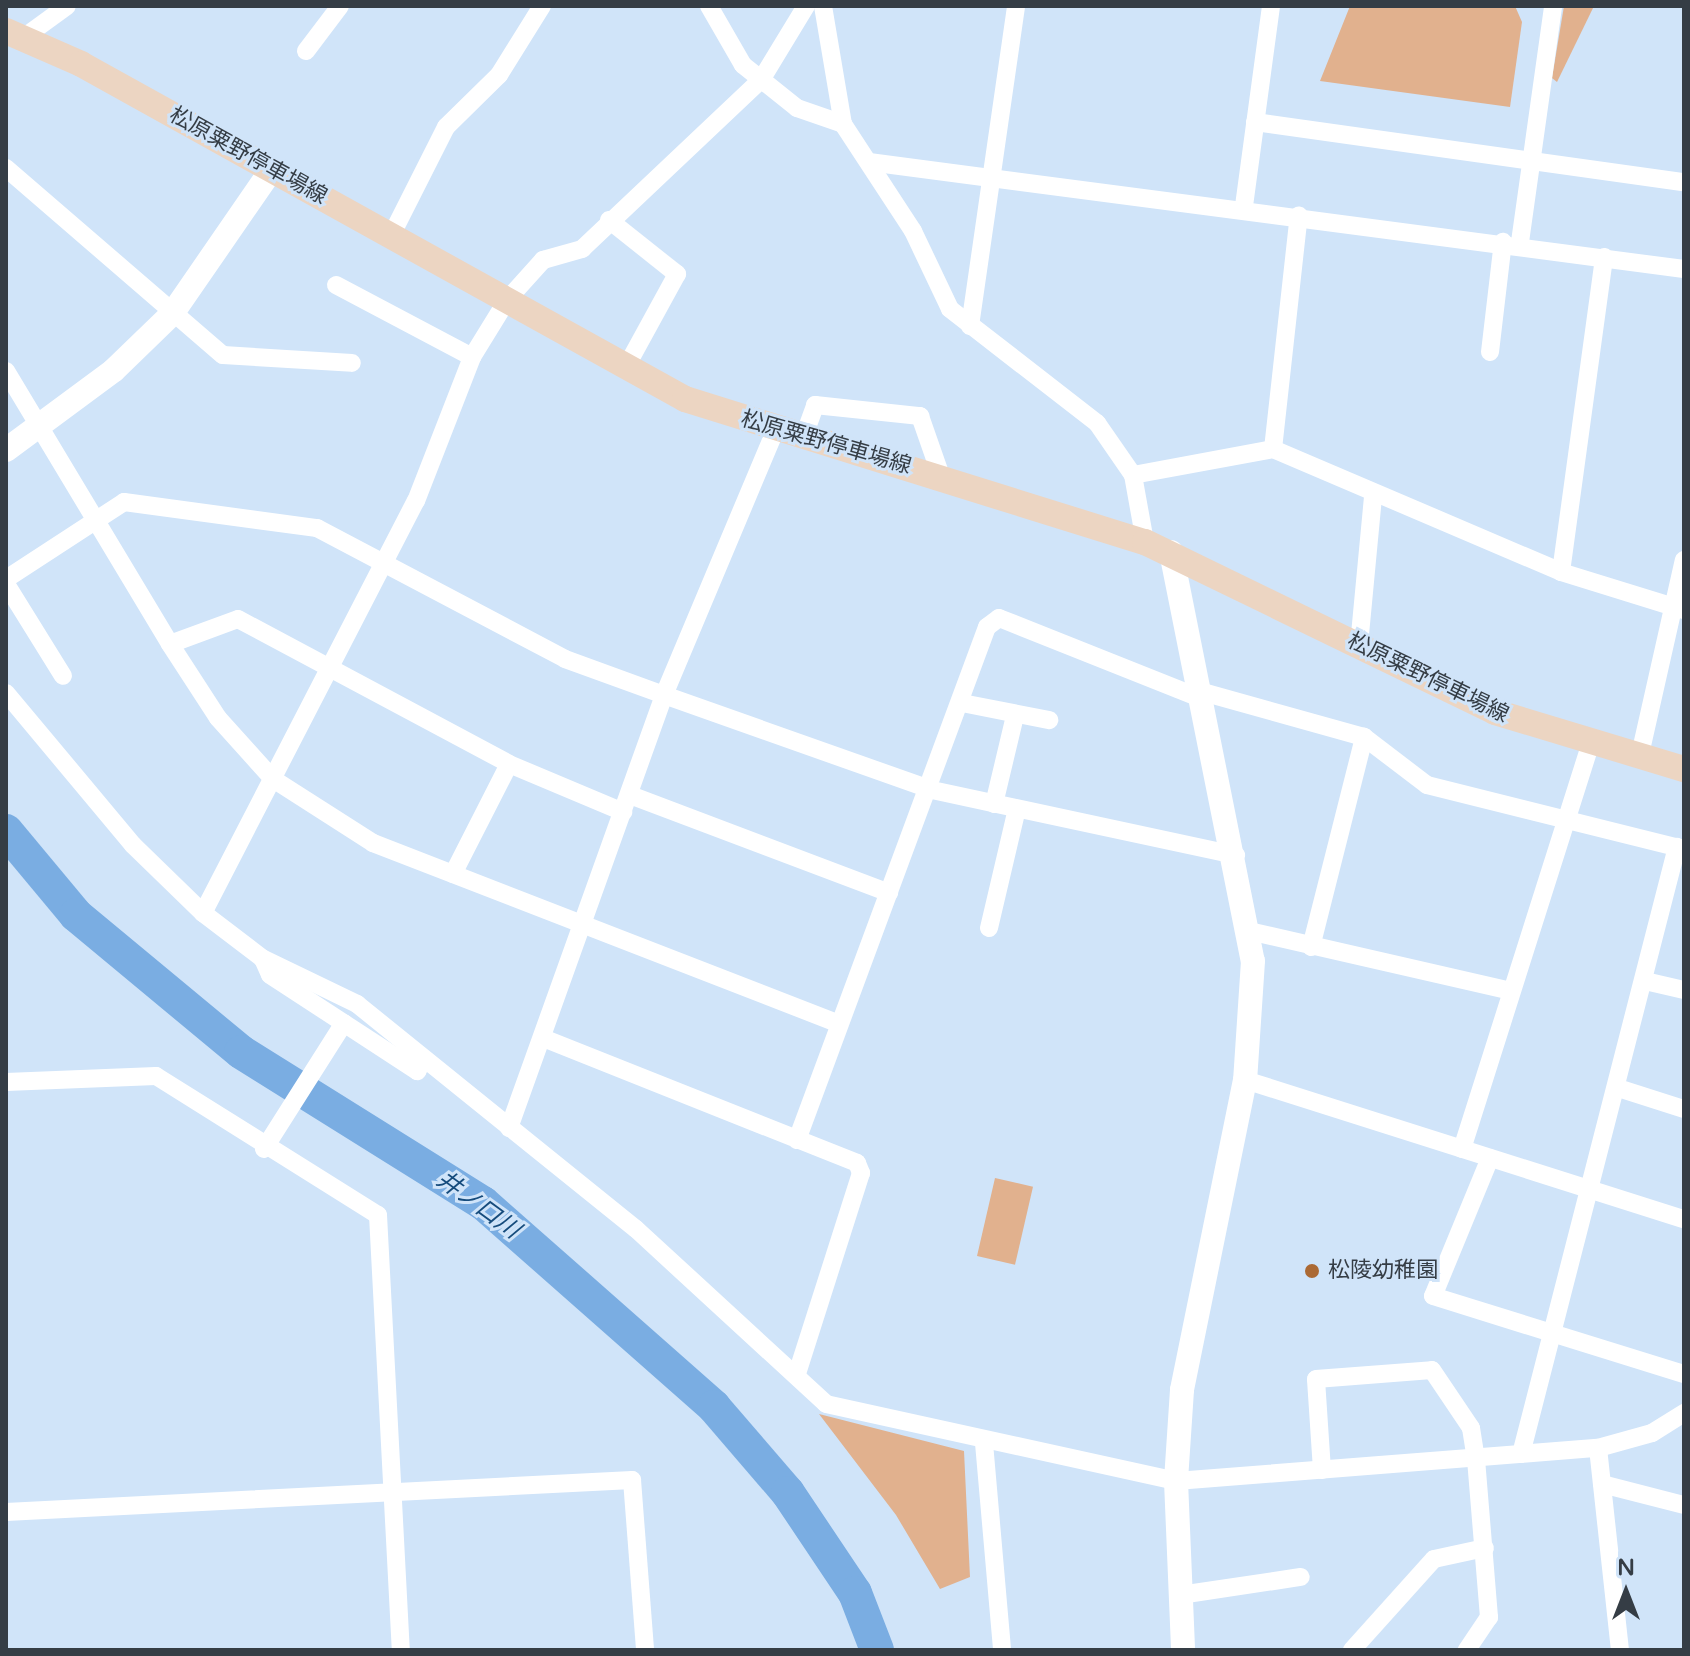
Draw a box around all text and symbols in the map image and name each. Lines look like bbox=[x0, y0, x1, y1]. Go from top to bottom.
street label: 松原粟野停車場線 bbox=[165, 102, 331, 210]
street label: 松原粟野停車場線 bbox=[738, 406, 914, 480]
street label: 松原粟野停車場線 bbox=[1343, 628, 1513, 728]
water label: 井ノ口川 bbox=[431, 1165, 525, 1245]
place label: 松陵幼稚園 bbox=[1328, 1258, 1438, 1284]
marker: 松陵幼稚園 bbox=[1303, 1262, 1321, 1280]
north arrow bbox=[1586, 1552, 1666, 1632]
text: N bbox=[1617, 1555, 1635, 1581]

